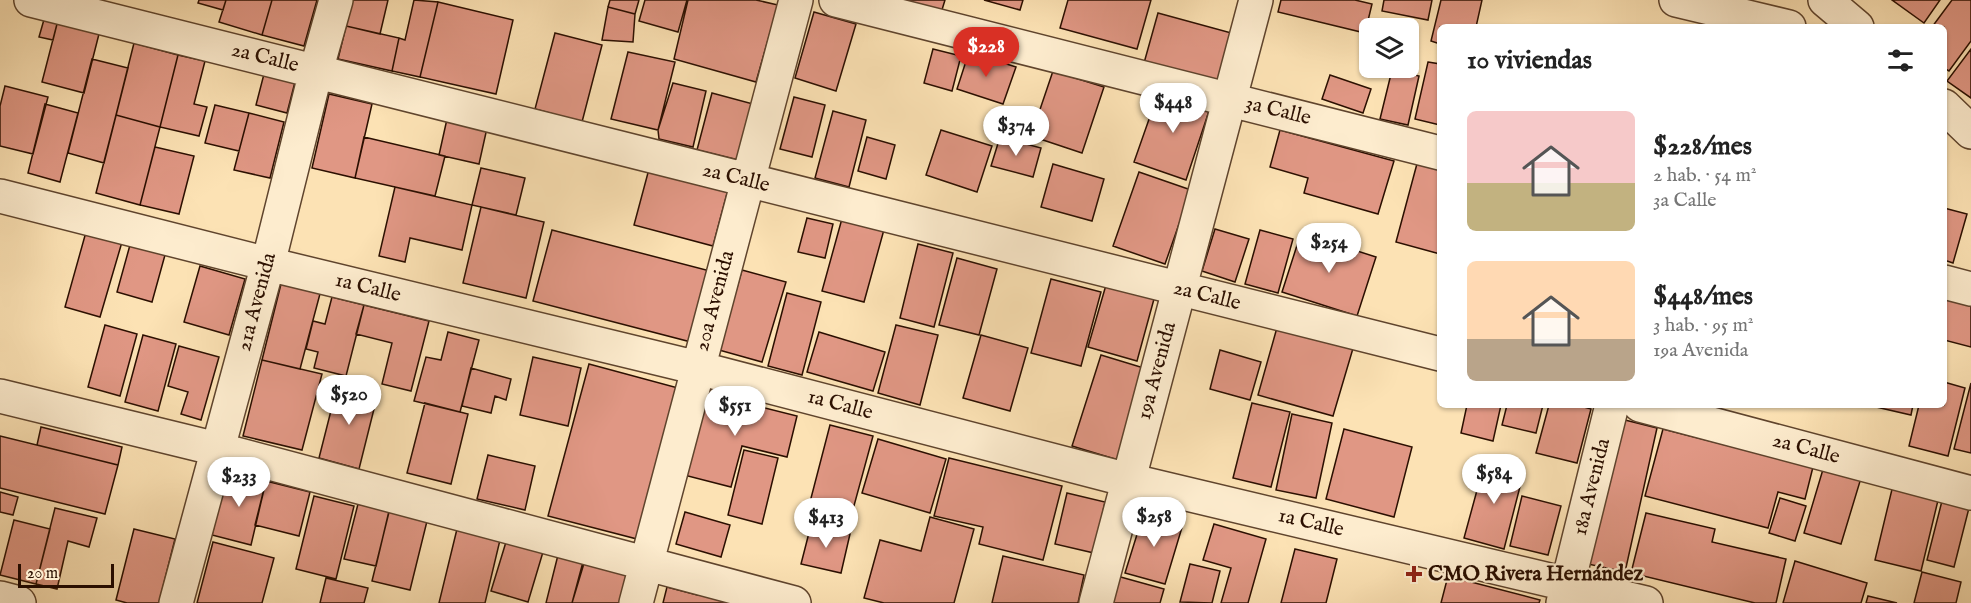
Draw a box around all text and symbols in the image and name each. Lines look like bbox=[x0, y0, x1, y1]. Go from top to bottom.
map controls bbox=[1359, 18, 1419, 78]
button: layers bbox=[1359, 18, 1419, 78]
pin: $228 bbox=[950, 27, 1022, 78]
text: $228 bbox=[967, 34, 1005, 59]
street label: 2a Calle bbox=[228, 37, 302, 79]
text: 10 viviendas bbox=[1467, 44, 1592, 77]
icon: filters bbox=[1884, 44, 1917, 77]
pin: $448 bbox=[1137, 83, 1209, 134]
text: $448 bbox=[1154, 90, 1192, 115]
street label: 3a Calle bbox=[1242, 90, 1314, 132]
pin: $374 bbox=[980, 106, 1052, 157]
text: $374 bbox=[997, 113, 1035, 138]
text: $228/mes bbox=[1653, 130, 1752, 163]
icon: home bbox=[1515, 135, 1587, 207]
street label: 2a Calle bbox=[699, 157, 773, 199]
text: 2 hab. · 54 m² bbox=[1653, 163, 1757, 188]
text: 3a Calle bbox=[1653, 188, 1716, 213]
pin: $254 bbox=[1293, 223, 1365, 274]
text: $254 bbox=[1310, 230, 1348, 255]
street label: 20a Avenida bbox=[689, 247, 742, 354]
street label: 21a Avenida bbox=[231, 249, 283, 354]
street label: 1a Calle bbox=[332, 267, 404, 309]
street label: 2a Calle bbox=[1170, 275, 1244, 317]
text: $448/mes bbox=[1653, 280, 1753, 313]
icon: home bbox=[1515, 285, 1587, 357]
text: 3 hab. · 95 m² bbox=[1653, 313, 1754, 338]
street label: 19a Avenida bbox=[1131, 318, 1183, 423]
text: 19a Avenida bbox=[1653, 338, 1748, 363]
pin: $520 bbox=[313, 375, 385, 426]
text: $520 bbox=[330, 382, 368, 407]
street label: 1a Calle bbox=[804, 383, 876, 427]
pin: $551 bbox=[699, 386, 771, 437]
text: $551 bbox=[718, 393, 752, 418]
street label: 2a Calle bbox=[1769, 427, 1843, 471]
street label: 18a Avenida bbox=[1567, 435, 1617, 538]
pin: $584 bbox=[1458, 454, 1530, 505]
pin: $233 bbox=[203, 457, 275, 508]
text: $584 bbox=[1476, 461, 1512, 486]
text: $233 bbox=[221, 464, 257, 489]
pin: $258 bbox=[1118, 497, 1190, 548]
pin: $413 bbox=[790, 498, 862, 549]
street label: 1a Calle bbox=[1276, 502, 1347, 544]
text: $258 bbox=[1136, 504, 1172, 529]
text: $413 bbox=[808, 505, 844, 530]
scale bar bbox=[18, 561, 114, 588]
place label: CMO Rivera Hernández bbox=[1428, 561, 1643, 588]
text: 20 m bbox=[27, 564, 58, 584]
marker: CMO Rivera Hernández bbox=[1405, 565, 1423, 583]

